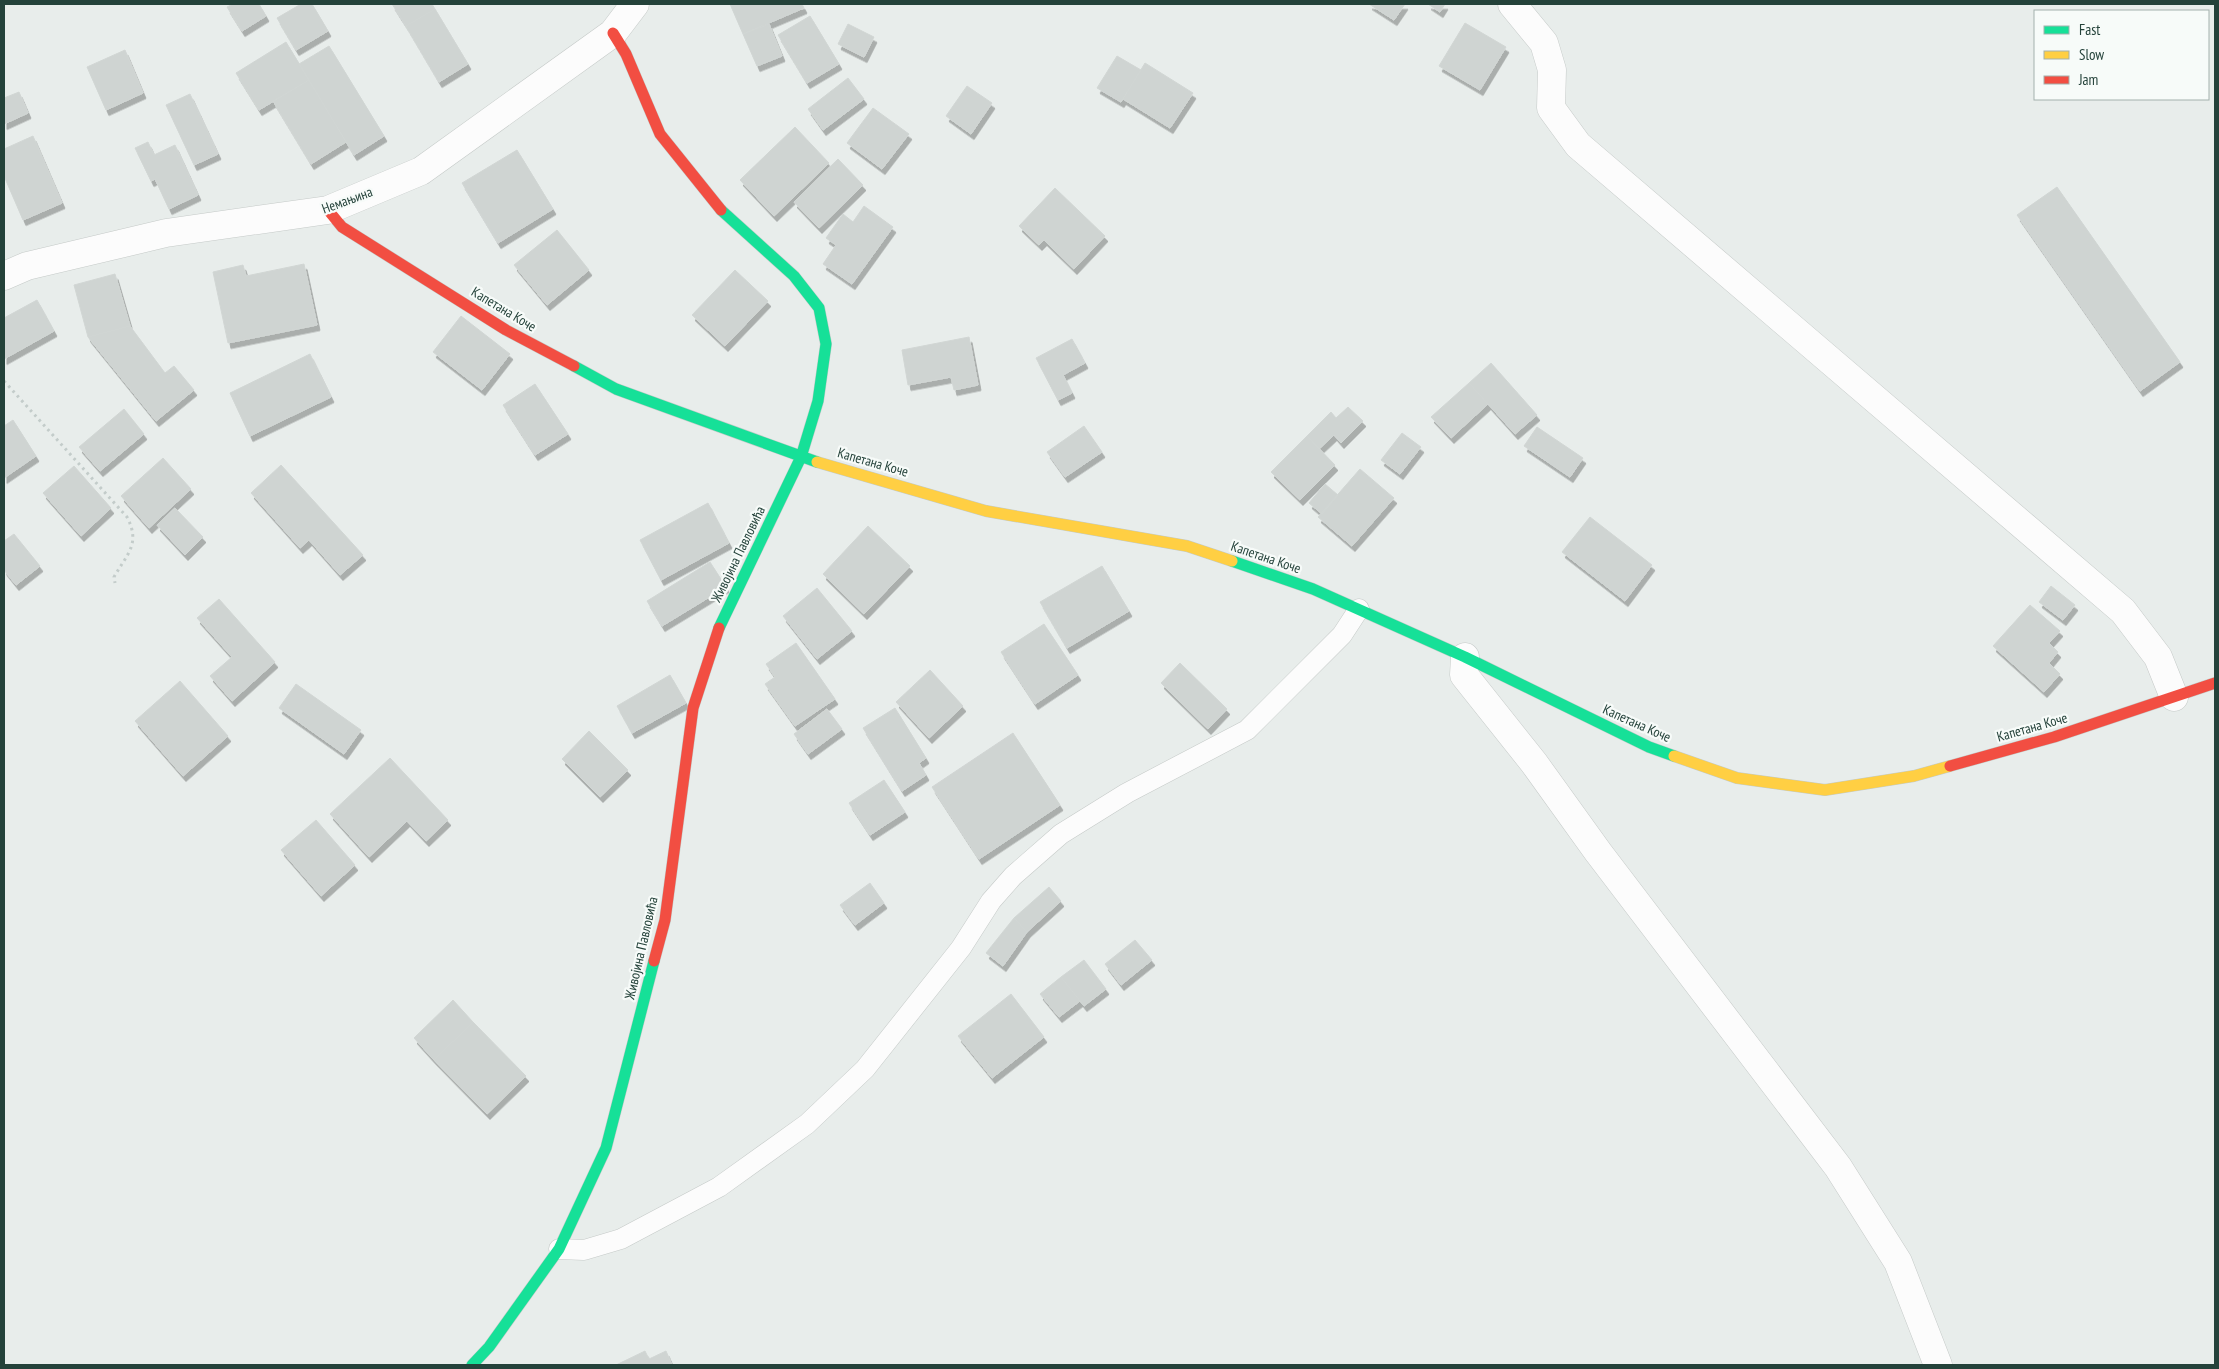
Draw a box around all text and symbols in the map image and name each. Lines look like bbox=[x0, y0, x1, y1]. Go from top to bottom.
legend bbox=[2034, 10, 2209, 100]
text: Fast bbox=[2079, 20, 2100, 39]
text: Slow bbox=[2079, 45, 2104, 64]
text: Jam bbox=[2078, 70, 2098, 89]
street label: Немањина bbox=[319, 183, 375, 217]
street label: Капетана Коче bbox=[468, 283, 540, 336]
street label: Капетана Коче bbox=[836, 443, 911, 481]
street label: Живојина Павловића bbox=[707, 503, 769, 606]
street label: Капетана Коче bbox=[1229, 537, 1303, 577]
street label: Капетана Коче bbox=[1600, 700, 1674, 746]
street label: Капетана Коче bbox=[1995, 708, 2070, 746]
street label: Живојина Павловића bbox=[620, 895, 662, 1002]

